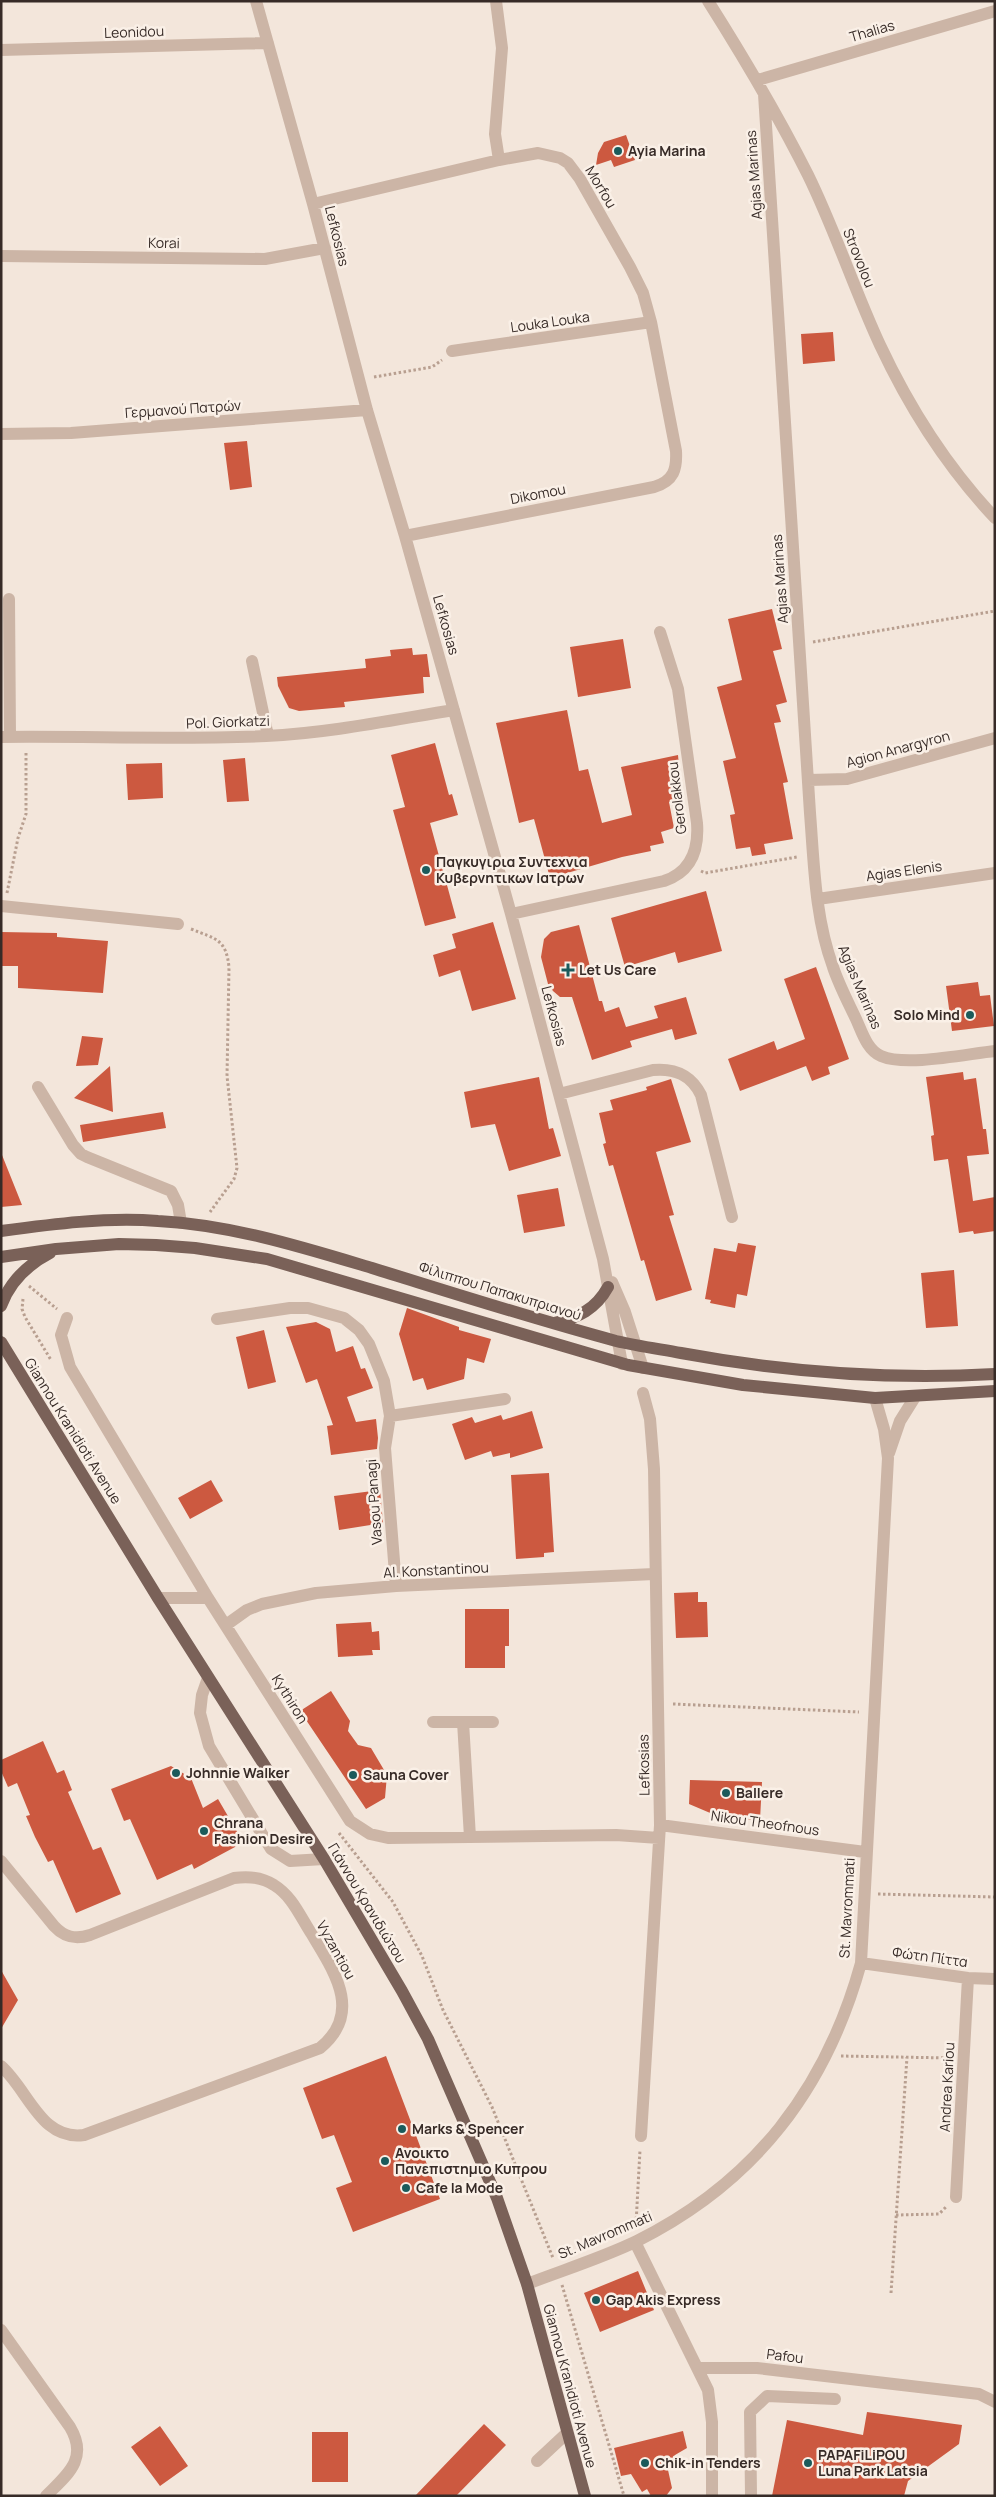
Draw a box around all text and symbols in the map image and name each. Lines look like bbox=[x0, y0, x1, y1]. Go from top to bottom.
street label: Thalias bbox=[847, 15, 897, 46]
street label: Leonidou bbox=[104, 21, 164, 42]
street label: Agias Marinas bbox=[741, 130, 766, 220]
place label: Ayia Marina bbox=[628, 141, 706, 160]
marker: Ayia Marina bbox=[612, 145, 624, 157]
street label: Morfou bbox=[581, 162, 622, 212]
street label: Lefkosias bbox=[321, 204, 354, 268]
street label: Strovolou bbox=[839, 225, 880, 290]
street label: Korai bbox=[148, 233, 180, 252]
street label: Louka Louka bbox=[509, 307, 591, 336]
street label: Γερμανού Πατρών bbox=[124, 395, 242, 422]
street label: Dikomou bbox=[509, 479, 567, 508]
street label: Agias Marinas bbox=[767, 534, 792, 624]
street label: Lefkosias bbox=[429, 593, 464, 657]
street label: Pol. Giorkatzi bbox=[186, 711, 270, 732]
street label: Agion Anargyron bbox=[844, 726, 952, 772]
street label: Gerolakkou bbox=[663, 761, 690, 835]
place label: Παγκυγιρια Συντεχνια Κυβερνητικων Ιατρων bbox=[436, 852, 587, 887]
street label: Agias Elenis bbox=[865, 856, 943, 885]
marker: Παγκυγιρια Συντεχνια Κυβερνητικων Ιατρων bbox=[420, 864, 432, 876]
street label: Agias Marinas bbox=[834, 942, 887, 1032]
place label: Let Us Care bbox=[579, 960, 657, 979]
marker: Let Us Care bbox=[561, 963, 575, 977]
street label: Lefkosias bbox=[537, 984, 572, 1048]
place label: Solo Mind bbox=[894, 1005, 960, 1024]
marker: Solo Mind bbox=[964, 1009, 976, 1021]
street label: Φίλιππου Παπακυπριανού bbox=[417, 1257, 584, 1324]
street label: Giannou Kranidioti Avenue bbox=[21, 1354, 126, 1507]
street label: Vasou Panagi bbox=[361, 1459, 386, 1546]
street label: Al. Konstantinou bbox=[383, 1557, 489, 1582]
street label: Kythiron bbox=[268, 1671, 313, 1727]
street label: Lefkosias bbox=[633, 1734, 654, 1796]
place label: Johnnie Walker bbox=[186, 1763, 290, 1782]
place label: Sauna Cover bbox=[363, 1765, 449, 1784]
marker: Johnnie Walker bbox=[170, 1767, 182, 1779]
marker: Sauna Cover bbox=[347, 1769, 359, 1781]
place label: Ballere bbox=[736, 1783, 783, 1802]
marker: Ballere bbox=[720, 1787, 732, 1799]
street label: Nikou Theofnous bbox=[710, 1805, 821, 1840]
place label: Chrana Fashion Desire bbox=[214, 1813, 313, 1848]
marker: Chrana Fashion Desire bbox=[198, 1825, 210, 1837]
street label: Γιάννου Κρανιδιώτου bbox=[324, 1839, 411, 1966]
street label: St. Mavrommati bbox=[834, 1857, 859, 1959]
street label: Vyzantiou bbox=[313, 1917, 360, 1983]
street label: Φώτη Πίττα bbox=[891, 1942, 969, 1971]
street label: Andrea Kariou bbox=[935, 2042, 958, 2132]
place label: Marks & Spencer bbox=[412, 2119, 525, 2138]
marker: Marks & Spencer bbox=[396, 2123, 408, 2135]
place label: Ανοικτο Πανεπιστημιο Κυπρου bbox=[395, 2143, 547, 2178]
marker: Ανοικτο Πανεπιστημιο Κυπρου bbox=[379, 2155, 391, 2167]
place label: Cafe la Mode bbox=[416, 2178, 503, 2197]
marker: Cafe la Mode bbox=[400, 2182, 412, 2194]
street label: St. Mavrommati bbox=[555, 2206, 655, 2263]
place label: Gap Akis Express bbox=[606, 2290, 721, 2309]
marker: Gap Akis Express bbox=[590, 2294, 602, 2306]
street label: Giannou Kranidioti Avenue bbox=[539, 2302, 602, 2470]
street label: Pafou bbox=[765, 2344, 805, 2367]
place label: PAPAFiLiPOU Luna Park Latsia bbox=[818, 2445, 928, 2480]
place label: Chik-in Tenders bbox=[655, 2453, 761, 2472]
marker: Chik-in Tenders bbox=[639, 2457, 651, 2469]
marker: PAPAFiLiPOU Luna Park Latsia bbox=[802, 2457, 814, 2469]

